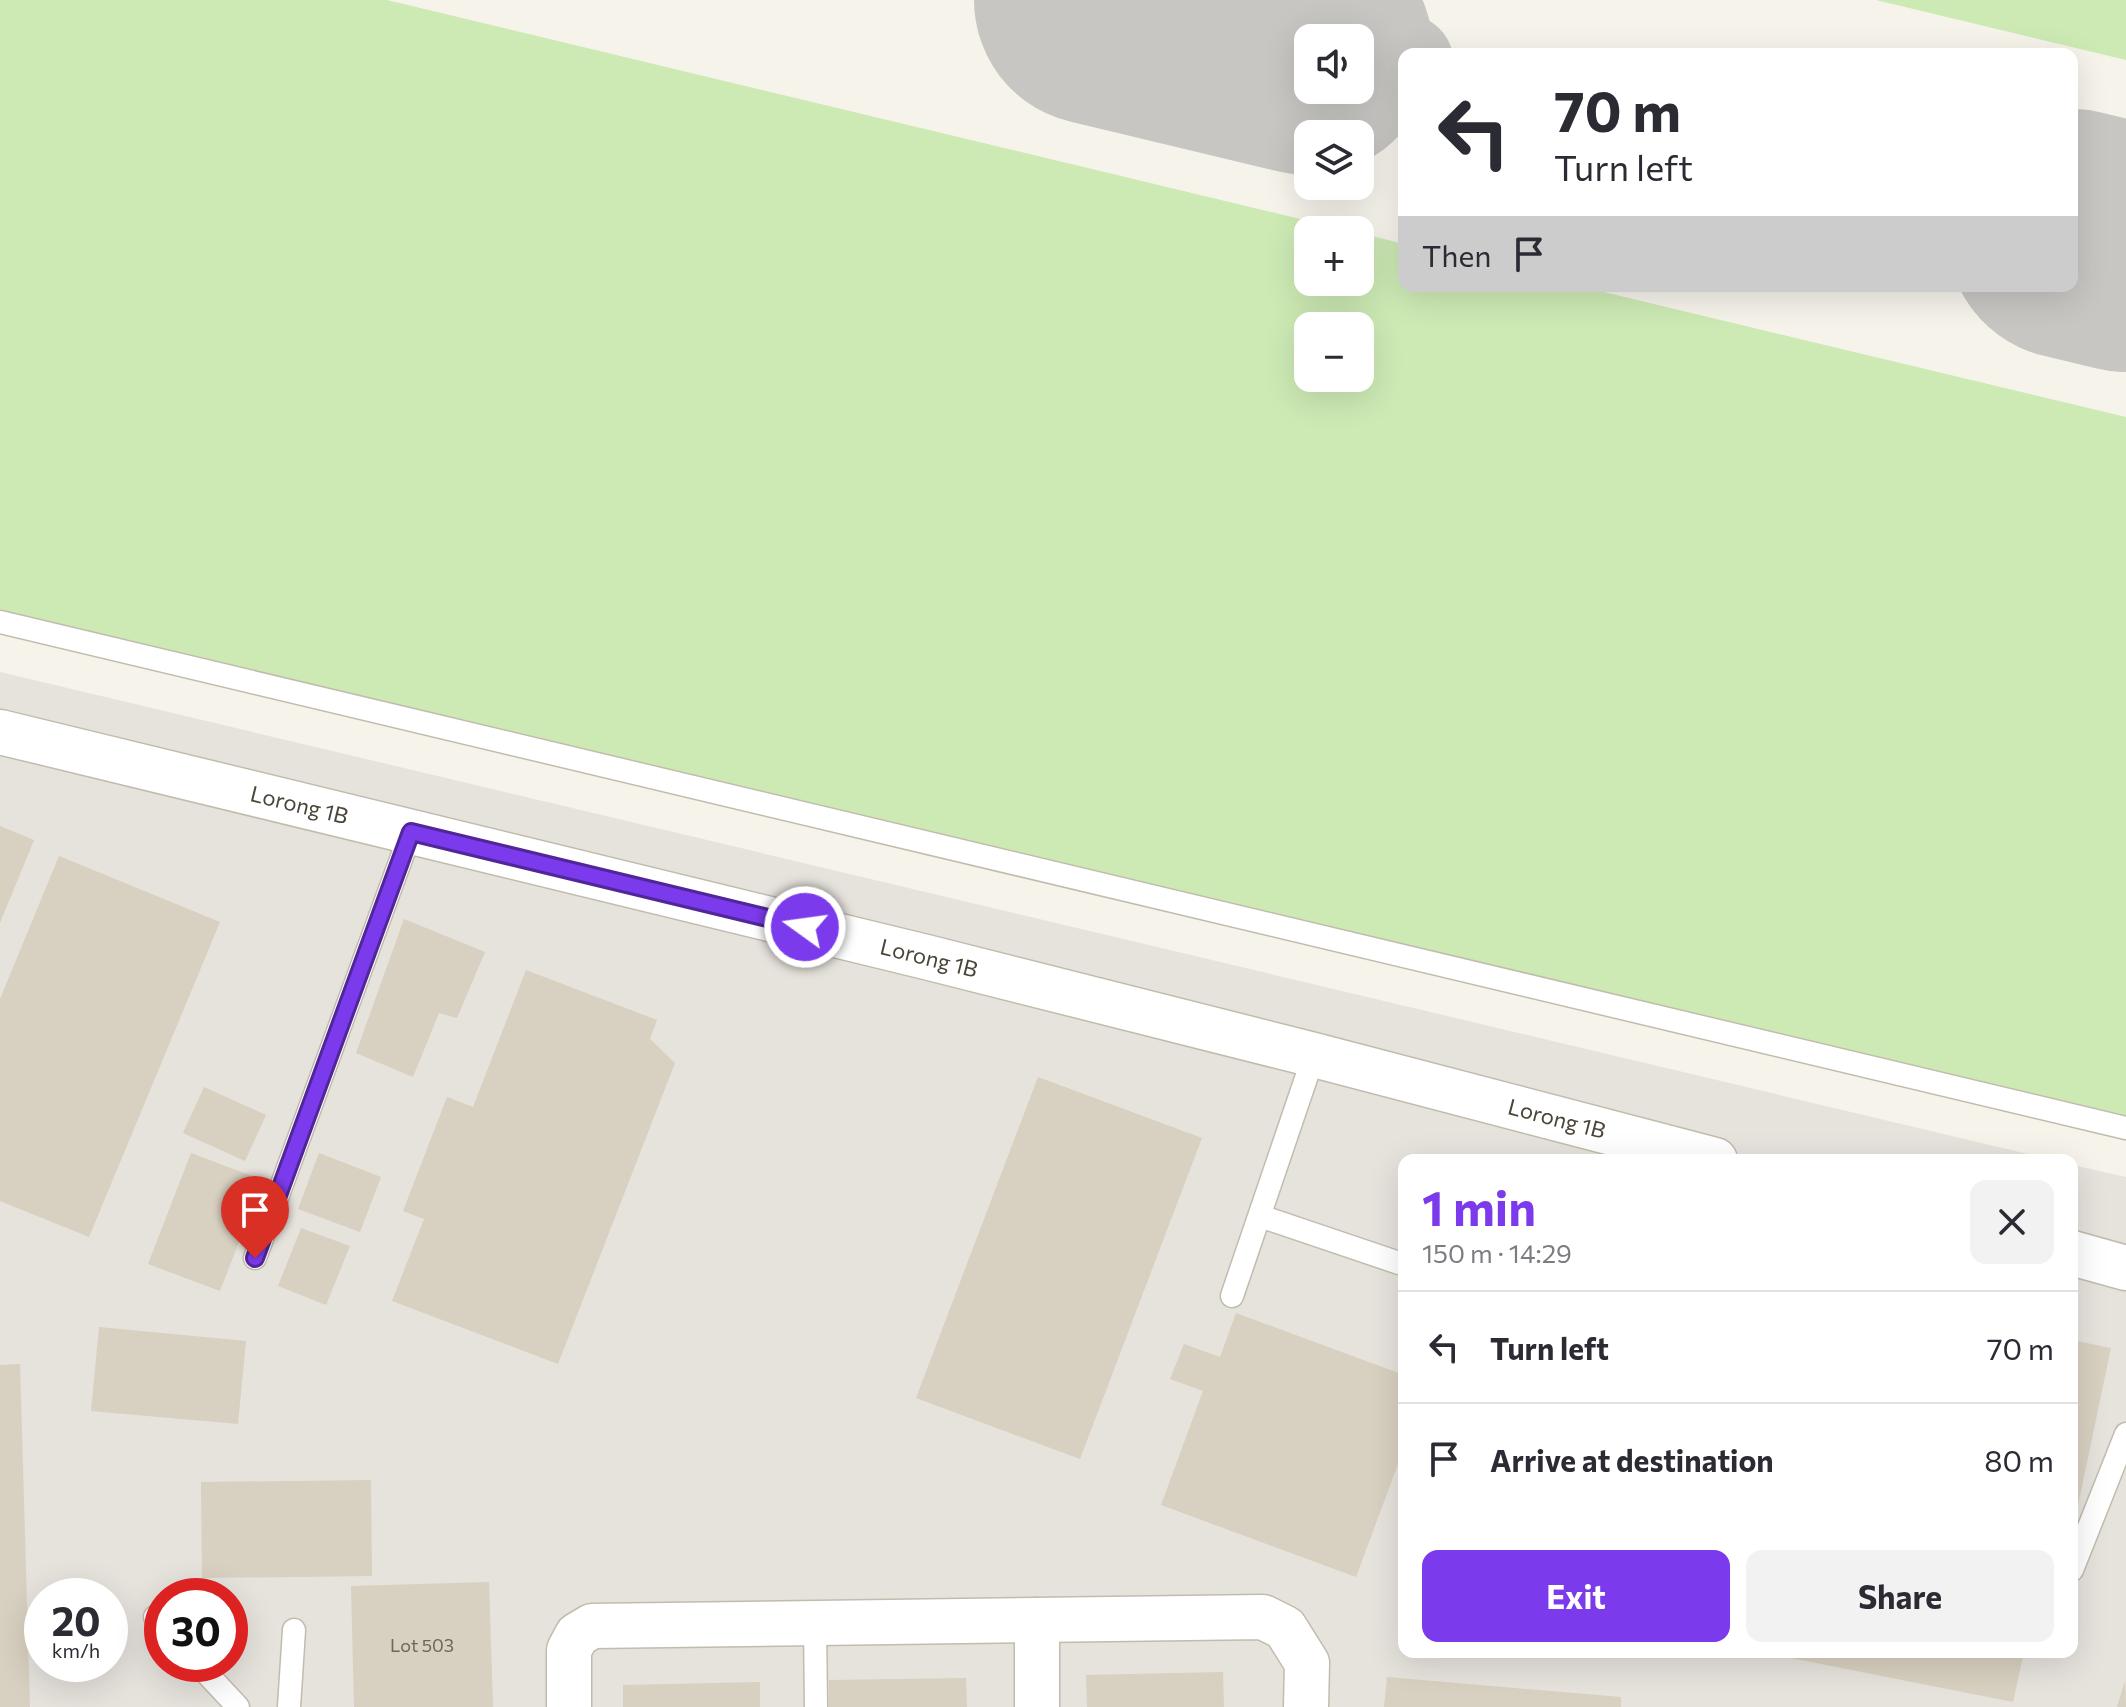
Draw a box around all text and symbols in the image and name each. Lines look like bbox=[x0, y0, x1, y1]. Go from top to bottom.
map controls bbox=[1294, 24, 1374, 392]
button: sound bbox=[1294, 24, 1374, 104]
text: 70 m bbox=[1554, 75, 1681, 144]
icon: left bbox=[1422, 80, 1526, 184]
button: layers bbox=[1294, 120, 1374, 200]
text: Turn left bbox=[1554, 144, 1693, 188]
button: + bbox=[1294, 216, 1374, 296]
icon: arrive bbox=[1507, 232, 1551, 276]
text: Then bbox=[1422, 236, 1491, 273]
button: − bbox=[1294, 312, 1374, 392]
street label: Lorong 1B bbox=[248, 779, 351, 829]
position arrow bbox=[763, 885, 847, 969]
street label: Lorong 1B bbox=[877, 932, 981, 983]
street label: Lorong 1B bbox=[1505, 1092, 1608, 1144]
pin bbox=[221, 1176, 289, 1258]
text: 1 min bbox=[1422, 1177, 1536, 1236]
button: close bbox=[1970, 1180, 2054, 1264]
icon: arrive bbox=[233, 1188, 277, 1232]
text: 150 m · 14:29 bbox=[1422, 1237, 1572, 1268]
icon: left bbox=[1422, 1325, 1466, 1369]
text: Turn left bbox=[1490, 1329, 1609, 1366]
text: 70 m bbox=[1987, 1329, 2054, 1366]
icon: arrive bbox=[1422, 1437, 1466, 1481]
text: Arrive at destination bbox=[1490, 1441, 1774, 1478]
text: 80 m bbox=[1984, 1441, 2054, 1478]
button: Exit bbox=[1422, 1550, 1730, 1642]
button: Share bbox=[1746, 1550, 2054, 1642]
speed limit sign: 30 bbox=[144, 1578, 248, 1682]
text: 20 bbox=[51, 1595, 101, 1644]
house number: Lot 503 bbox=[390, 1634, 454, 1656]
text: km/h bbox=[52, 1638, 100, 1662]

